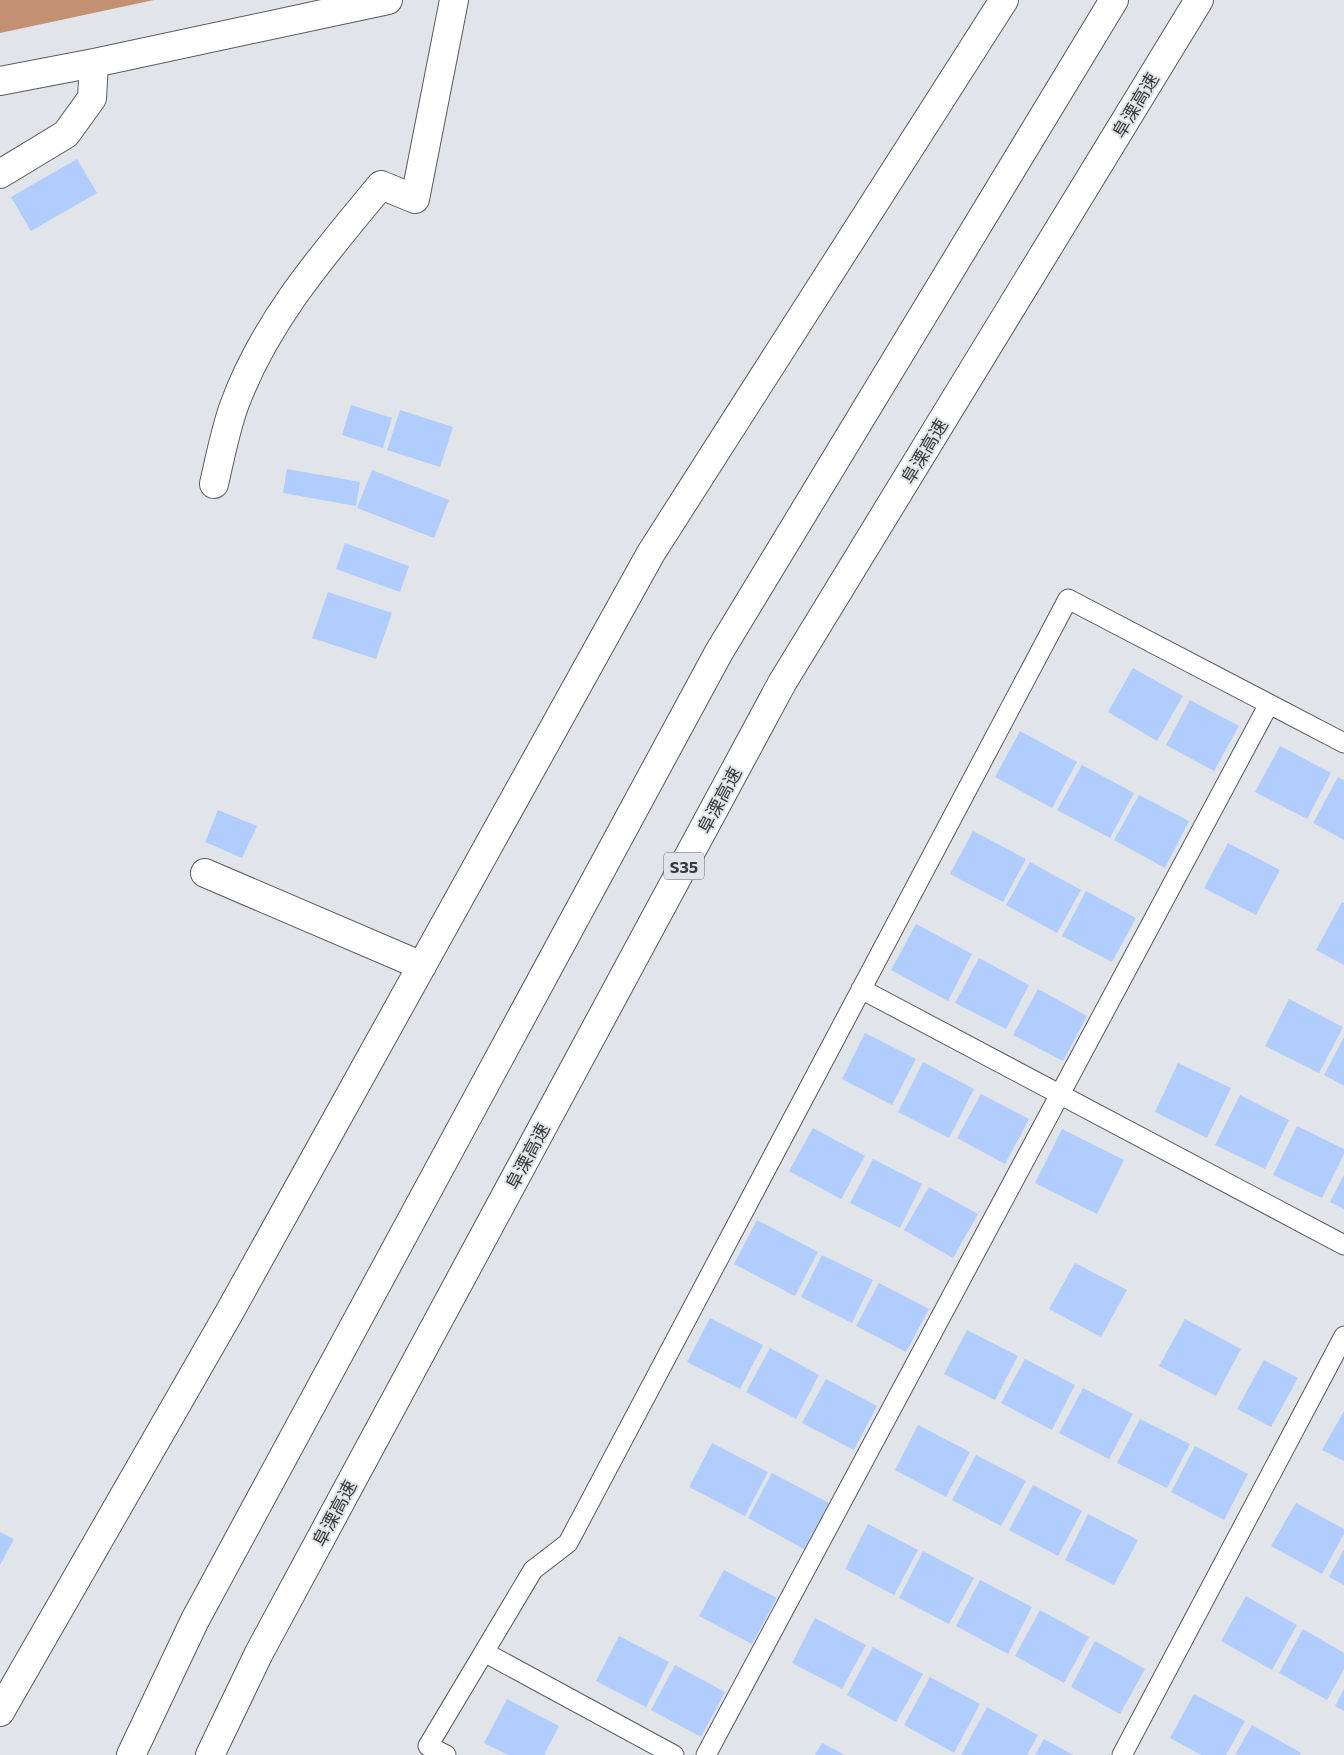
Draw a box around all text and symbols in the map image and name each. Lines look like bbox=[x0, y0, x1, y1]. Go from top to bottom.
street label: 阜溧高速 bbox=[1107, 68, 1163, 142]
street label: 阜溧高速 bbox=[896, 414, 952, 488]
street label: 阜溧高速 bbox=[692, 763, 746, 837]
road number: S35 bbox=[664, 852, 704, 879]
street label: 阜溧高速 bbox=[500, 1119, 554, 1193]
street label: 阜溧高速 bbox=[307, 1476, 361, 1550]

